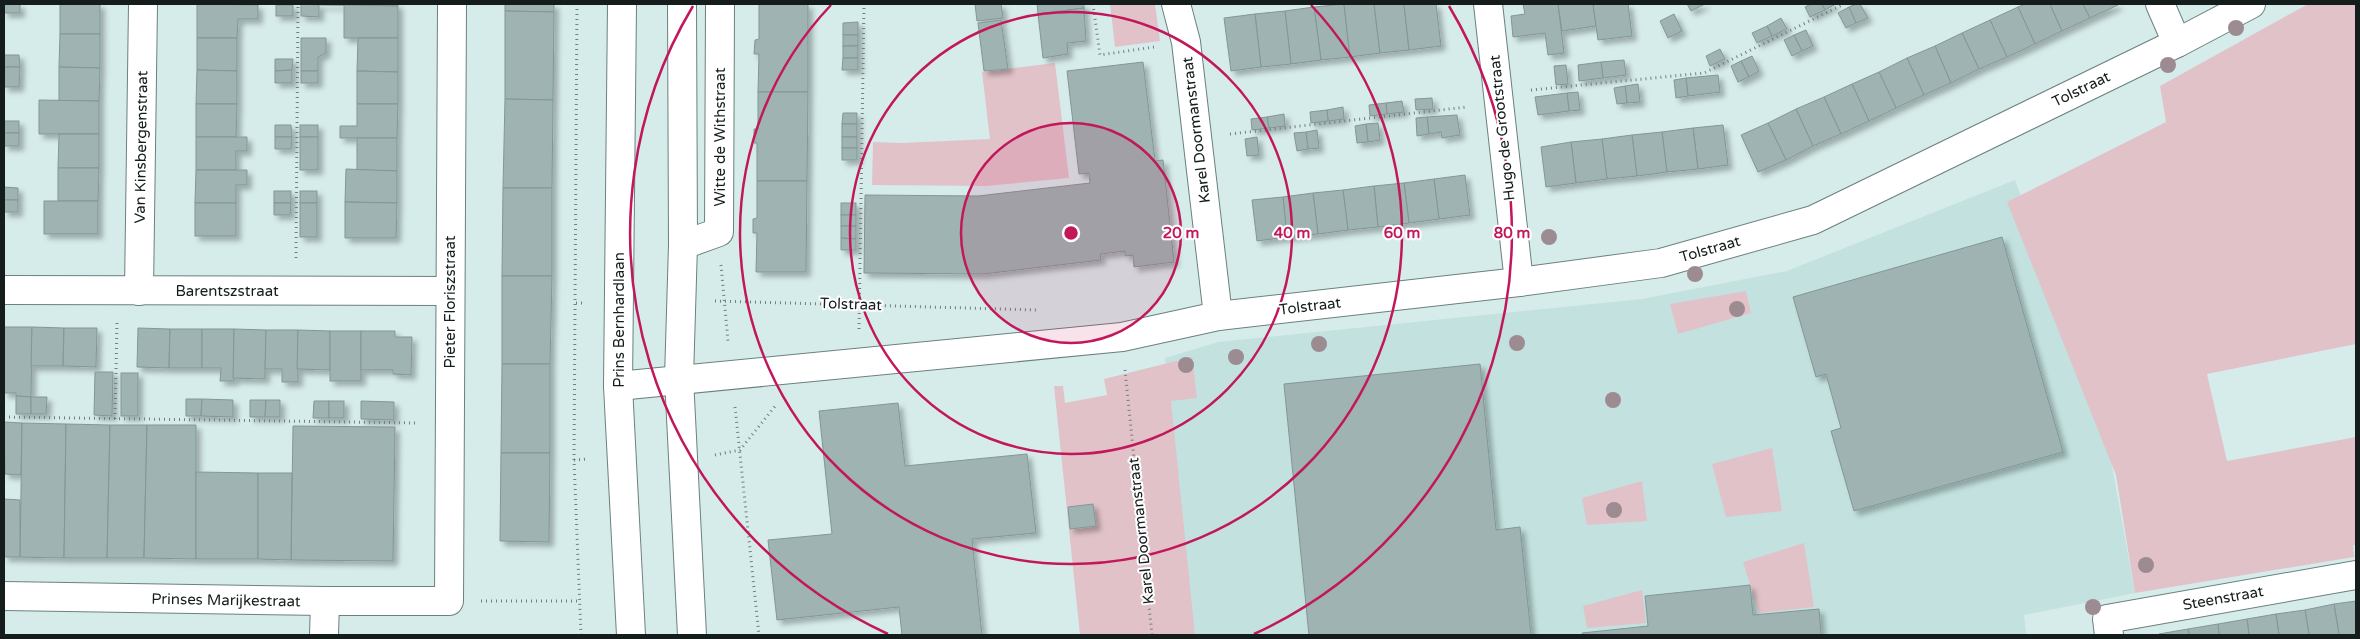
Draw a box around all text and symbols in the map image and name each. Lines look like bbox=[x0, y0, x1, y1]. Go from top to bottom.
street label: Hugo de Grootstraat bbox=[1485, 54, 1519, 202]
street label: Karel Doormanstraat bbox=[1178, 55, 1214, 204]
street label: Witte de Withstraat bbox=[711, 67, 729, 207]
street label: Tolstraat bbox=[2049, 67, 2113, 111]
street label: Van Kinsbergenstraat bbox=[131, 70, 151, 224]
centre of rings bbox=[1062, 224, 1080, 242]
text: 20 m bbox=[1163, 224, 1199, 242]
text: 40 m bbox=[1274, 224, 1310, 242]
text: 60 m bbox=[1384, 224, 1420, 242]
text: 80 m bbox=[1494, 224, 1530, 242]
street label: Tolstraat bbox=[1678, 232, 1743, 266]
street label: Pieter Floriszstraat bbox=[441, 235, 459, 369]
street label: Prins Bernhardlaan bbox=[610, 252, 628, 388]
street label: Barentszstraat bbox=[175, 282, 279, 300]
street label: Tolstraat bbox=[1278, 293, 1342, 319]
street label: Tolstraat bbox=[820, 294, 883, 314]
street label: Karel Doormanstraat bbox=[1124, 456, 1158, 605]
street label: Steenstraat bbox=[2181, 582, 2265, 614]
street label: Prinses Marijkestraat bbox=[151, 590, 301, 610]

